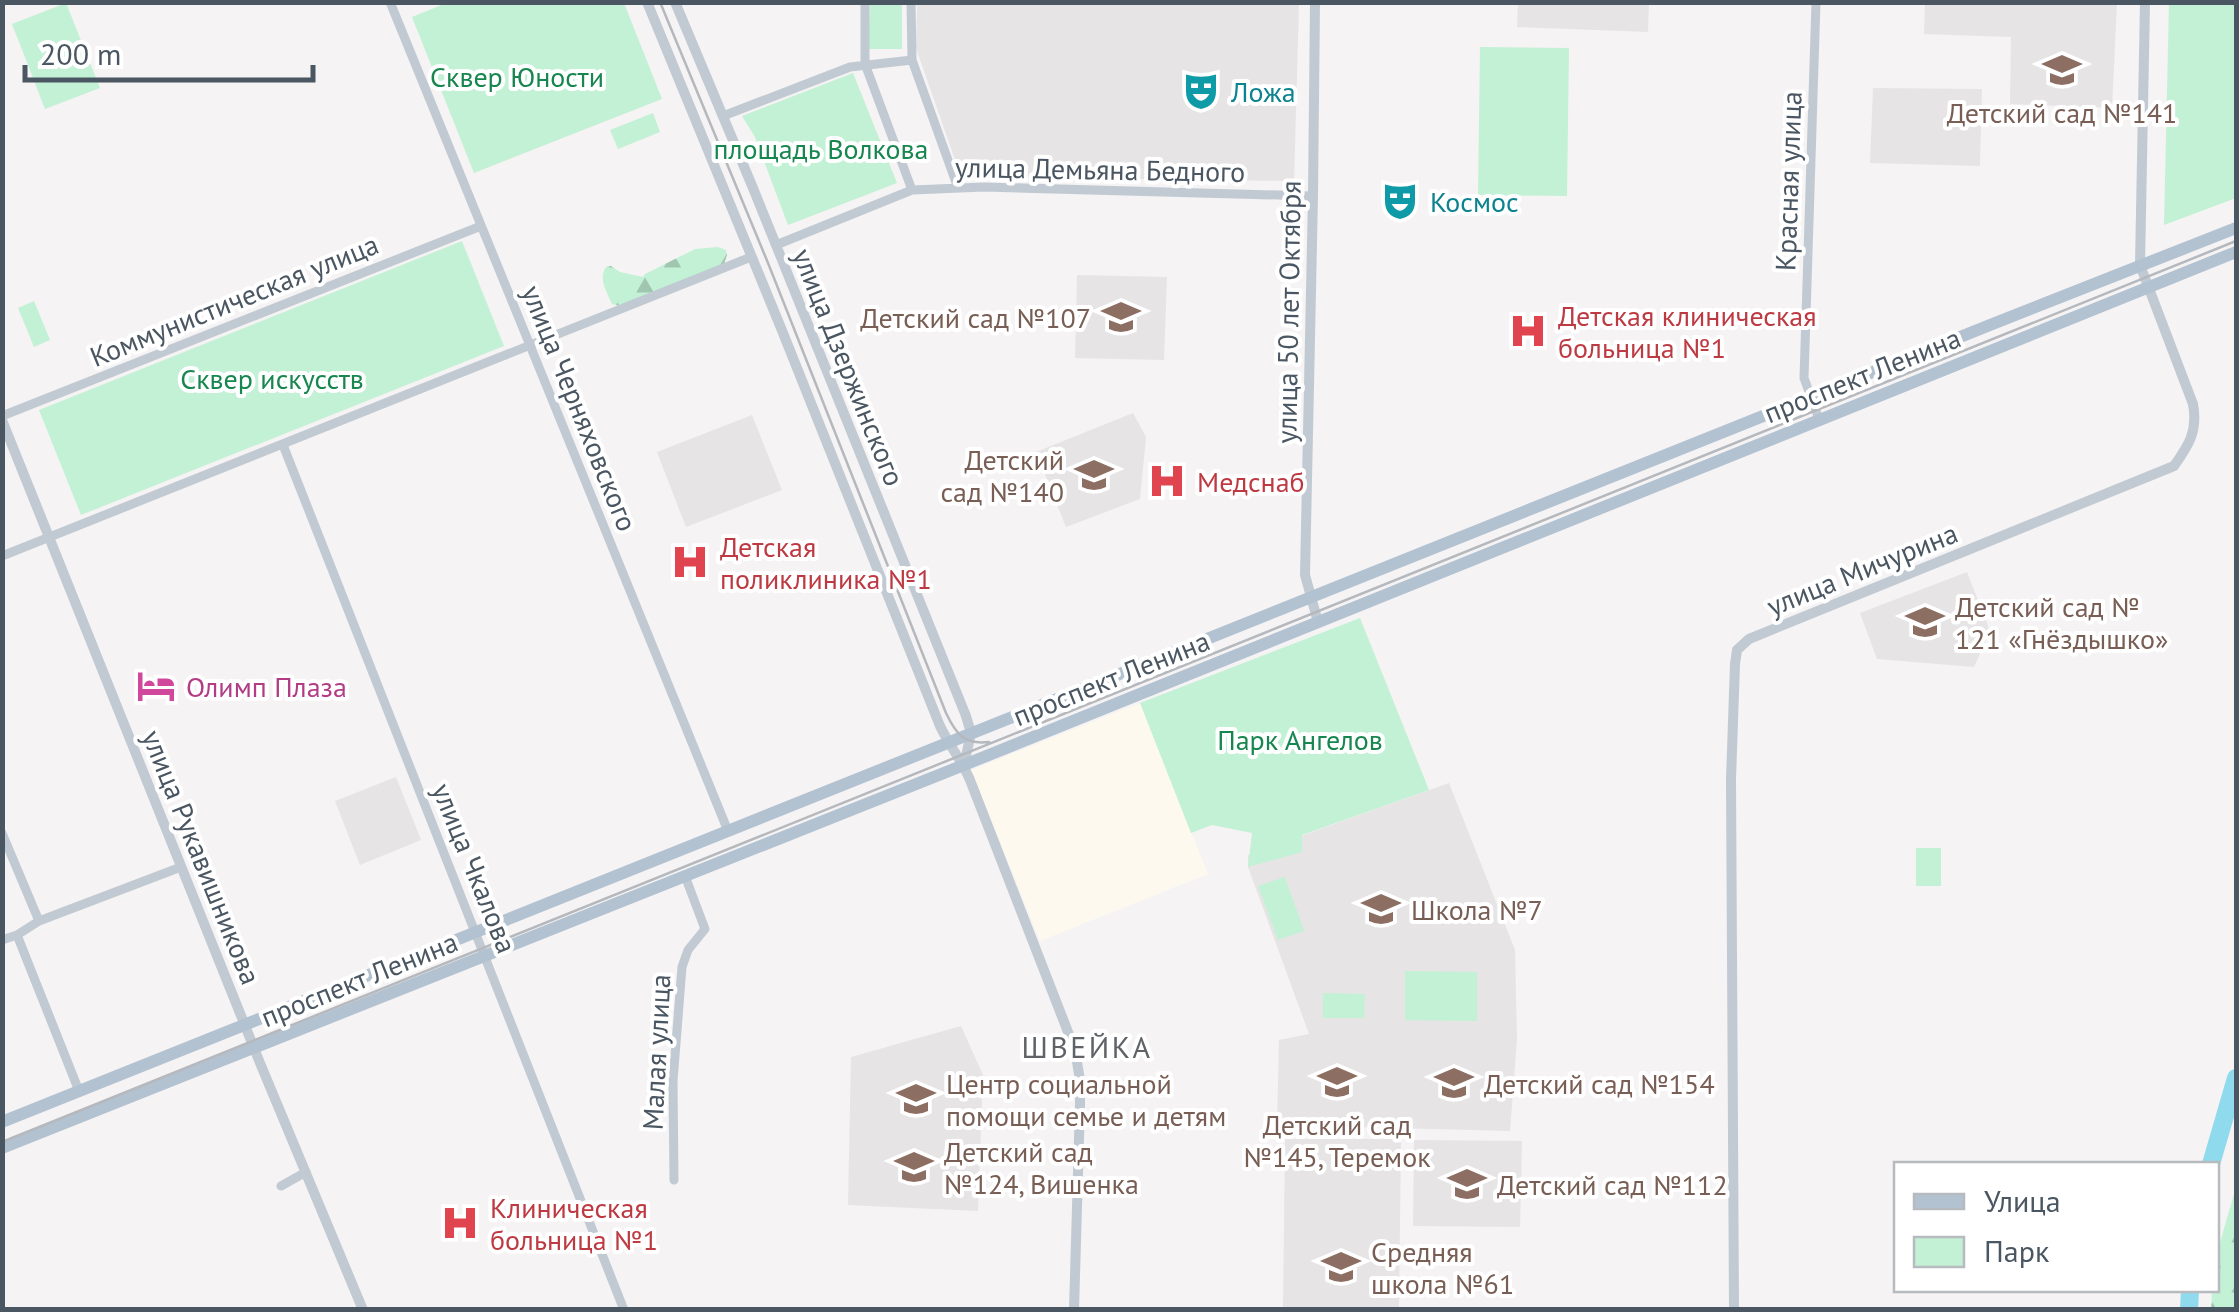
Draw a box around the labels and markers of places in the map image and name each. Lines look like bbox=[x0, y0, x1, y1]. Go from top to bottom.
school or university icon: Детский сад №141 bbox=[2041, 49, 2083, 91]
theatre icon: Ложа bbox=[1180, 70, 1222, 112]
place label: Ложа bbox=[1230, 73, 1296, 110]
place label: Детский сад №141 bbox=[1947, 94, 2177, 131]
theatre icon: Космос bbox=[1379, 180, 1421, 222]
place label: Космос bbox=[1430, 183, 1519, 220]
school or university icon: Детский сад №107 bbox=[1100, 296, 1142, 338]
place label: Детская клиническая больница №1 bbox=[1558, 297, 1817, 366]
place label: Детский сад №107 bbox=[860, 299, 1091, 336]
hospital icon: Детская клиническая больница №1 bbox=[1507, 310, 1549, 352]
place label: Детский сад №140 bbox=[940, 441, 1064, 510]
school or university icon: Детский сад №140 bbox=[1073, 454, 1115, 496]
hospital icon: Медснаб bbox=[1146, 460, 1188, 502]
place label: Медснаб bbox=[1197, 463, 1305, 500]
place label: Детская поликлиника №1 bbox=[720, 528, 932, 597]
hospital icon: Детская поликлиника №1 bbox=[669, 541, 711, 583]
place label: Детский сад № 121 «Гнёздышко» bbox=[1955, 588, 2168, 657]
school or university icon: Детский сад № 121 «Гнёздышко» bbox=[1904, 601, 1946, 643]
hotel icon: Олимп Плаза bbox=[135, 665, 177, 707]
place label: Олимп Плаза bbox=[186, 668, 347, 705]
school or university icon: Школа №7 bbox=[1360, 888, 1402, 930]
place label: Школа №7 bbox=[1411, 891, 1543, 928]
school or university icon: Детский сад №145, Теремок bbox=[1316, 1061, 1358, 1103]
school or university icon: Детский сад №154 bbox=[1433, 1062, 1475, 1104]
place label: Центр социальной помощи семье и детям bbox=[946, 1065, 1226, 1134]
place label: Детский сад №154 bbox=[1484, 1065, 1715, 1102]
school or university icon: Центр социальной помощи семье и детям bbox=[895, 1078, 937, 1120]
place label: Детский сад №145, Теремок bbox=[1243, 1106, 1431, 1175]
place label: Детский сад №124, Вишенка bbox=[944, 1133, 1139, 1202]
school or university icon: Детский сад №124, Вишенка bbox=[893, 1146, 935, 1188]
school or university icon: Детский сад №112 bbox=[1446, 1163, 1488, 1205]
place label: Детский сад №112 bbox=[1497, 1166, 1728, 1203]
place label: Клиническая больница №1 bbox=[490, 1189, 658, 1258]
hospital icon: Клиническая больница №1 bbox=[439, 1202, 481, 1244]
place label: Средняя школа №61 bbox=[1371, 1233, 1514, 1302]
school or university icon: Средняя школа №61 bbox=[1320, 1246, 1362, 1288]

